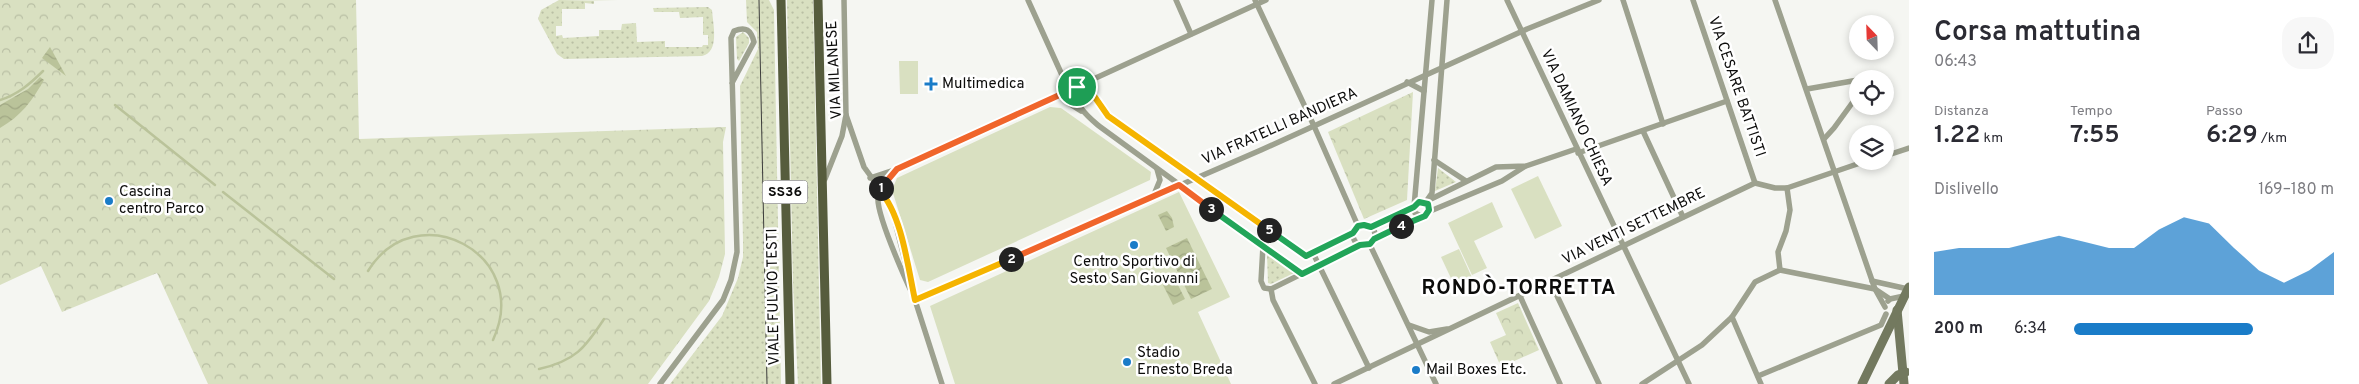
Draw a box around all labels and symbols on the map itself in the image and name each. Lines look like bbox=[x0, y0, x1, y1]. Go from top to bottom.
street label: VIA CESARE BATTISTI bbox=[1703, 14, 1769, 160]
north arrow bbox=[1849, 15, 1894, 60]
street label: VIA MILANESE bbox=[823, 20, 847, 120]
street label: VIA DAMIANO CHIESA bbox=[1536, 47, 1616, 189]
pin bbox=[1056, 66, 1098, 108]
place label: Multimedica bbox=[942, 75, 1024, 94]
marker: Multimedica bbox=[924, 77, 938, 91]
street label: VIA FRATELLI BANDIERA bbox=[1199, 84, 1361, 170]
pin: 1 bbox=[868, 176, 894, 200]
road number: SS36 bbox=[762, 180, 808, 203]
place label: Cascina centro Parco bbox=[119, 183, 204, 219]
street label: VIA VENTI SETTEMBRE bbox=[1559, 184, 1709, 270]
marker: Cascina centro Parco bbox=[103, 195, 115, 207]
pin: 3 bbox=[1198, 196, 1224, 222]
pin: 4 bbox=[1388, 214, 1414, 238]
pin: 5 bbox=[1256, 218, 1282, 242]
street label: VIALE FULVIO TESTI bbox=[763, 228, 785, 366]
marker: Centro Sportivo di Sesto San Giovanni bbox=[1128, 239, 1140, 251]
pin: 2 bbox=[998, 246, 1024, 272]
place label: Centro Sportivo di Sesto San Giovanni bbox=[1070, 253, 1198, 289]
district label: RONDÒ-TORRETTA bbox=[1422, 274, 1616, 302]
place label: Stadio Ernesto Breda bbox=[1137, 344, 1233, 380]
marker: Stadio Ernesto Breda bbox=[1121, 356, 1133, 368]
place label: Mail Boxes Etc. bbox=[1426, 361, 1526, 380]
marker: Mail Boxes Etc. bbox=[1410, 364, 1422, 376]

